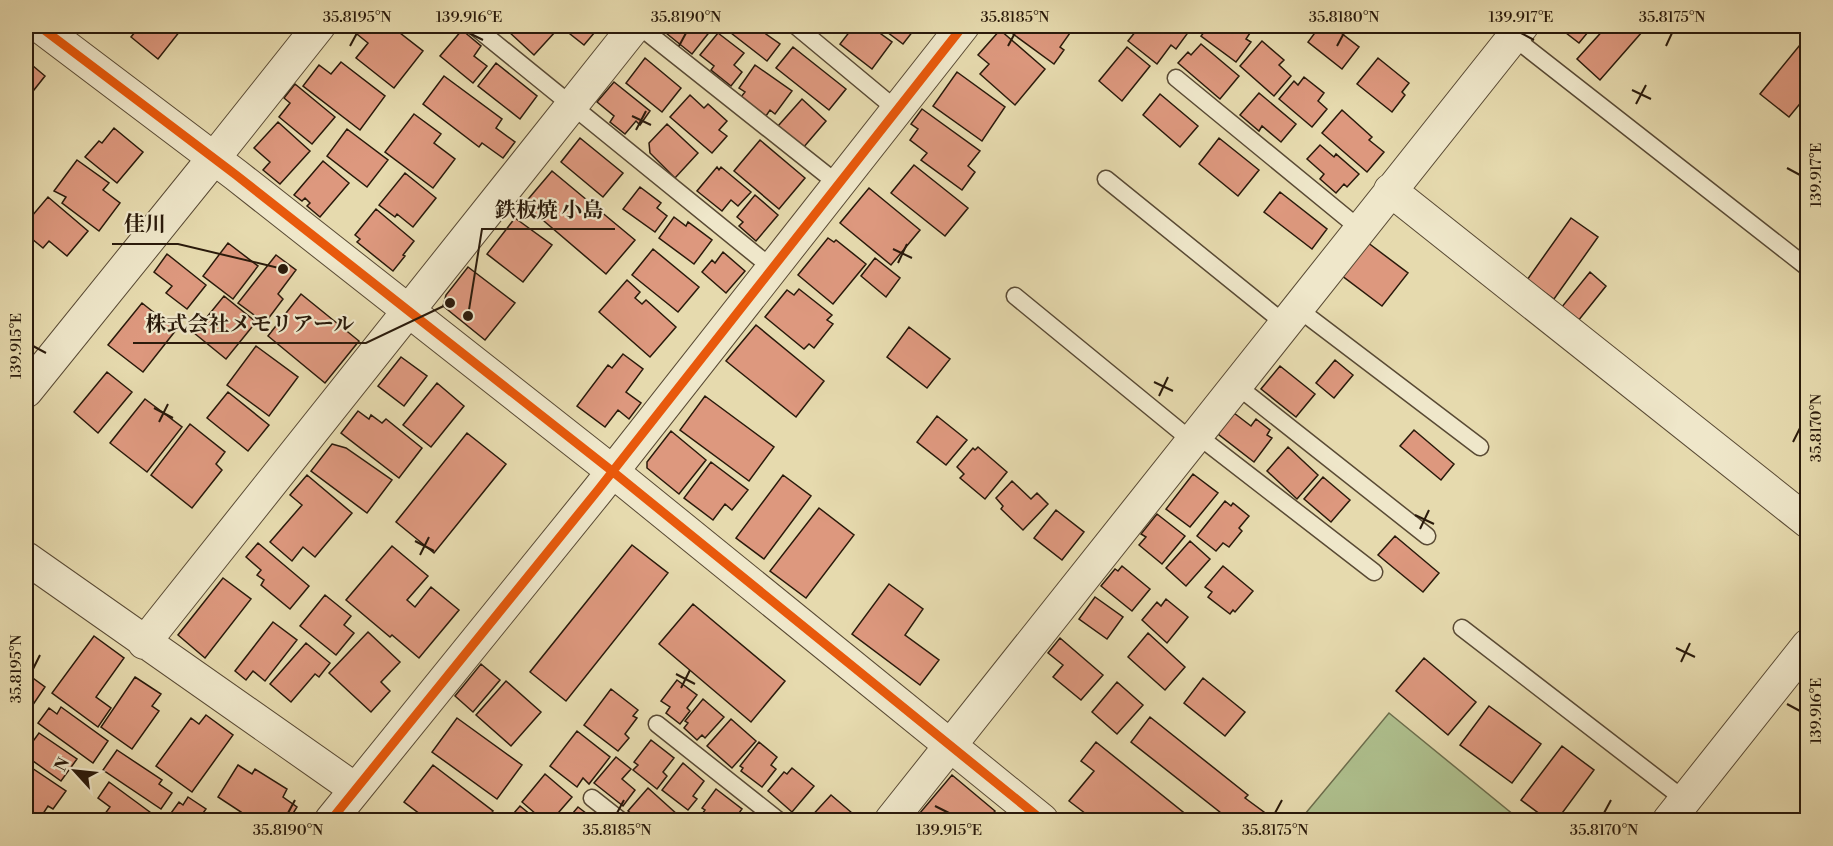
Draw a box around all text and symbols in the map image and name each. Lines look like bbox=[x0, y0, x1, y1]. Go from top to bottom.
text: 35.8195°N bbox=[323, 8, 391, 27]
text: 139.916°E bbox=[436, 8, 502, 27]
text: 35.8190°N bbox=[651, 8, 721, 27]
text: 35.8185°N bbox=[980, 8, 1050, 27]
text: 35.8180°N bbox=[1309, 8, 1379, 27]
text: 139.917°E bbox=[1489, 8, 1553, 27]
text: 35.8175°N bbox=[1639, 8, 1705, 27]
text: 139.917°E bbox=[1807, 143, 1826, 207]
callout: 鉄板焼 小島 bbox=[482, 190, 615, 229]
text: 鉄板焼 小島 bbox=[495, 198, 603, 224]
callout: 佳川 bbox=[112, 205, 178, 244]
text: 佳川 bbox=[124, 212, 166, 238]
callout: 株式会社メモリアール bbox=[133, 304, 366, 343]
text: 株式会社メモリアール bbox=[146, 312, 354, 338]
text: 139.915°E bbox=[7, 313, 26, 379]
text: 35.8170°N bbox=[1807, 394, 1826, 462]
text: 35.8195°N bbox=[7, 635, 26, 703]
text: 139.916°E bbox=[1807, 678, 1826, 744]
north arrow bbox=[45, 741, 105, 801]
text: N bbox=[51, 754, 74, 775]
text: 35.8190°N bbox=[253, 821, 323, 840]
text: 35.8185°N bbox=[582, 821, 652, 840]
text: 139.915°E bbox=[916, 821, 982, 840]
text: 35.8175°N bbox=[1242, 821, 1308, 840]
text: 35.8170°N bbox=[1570, 821, 1638, 840]

